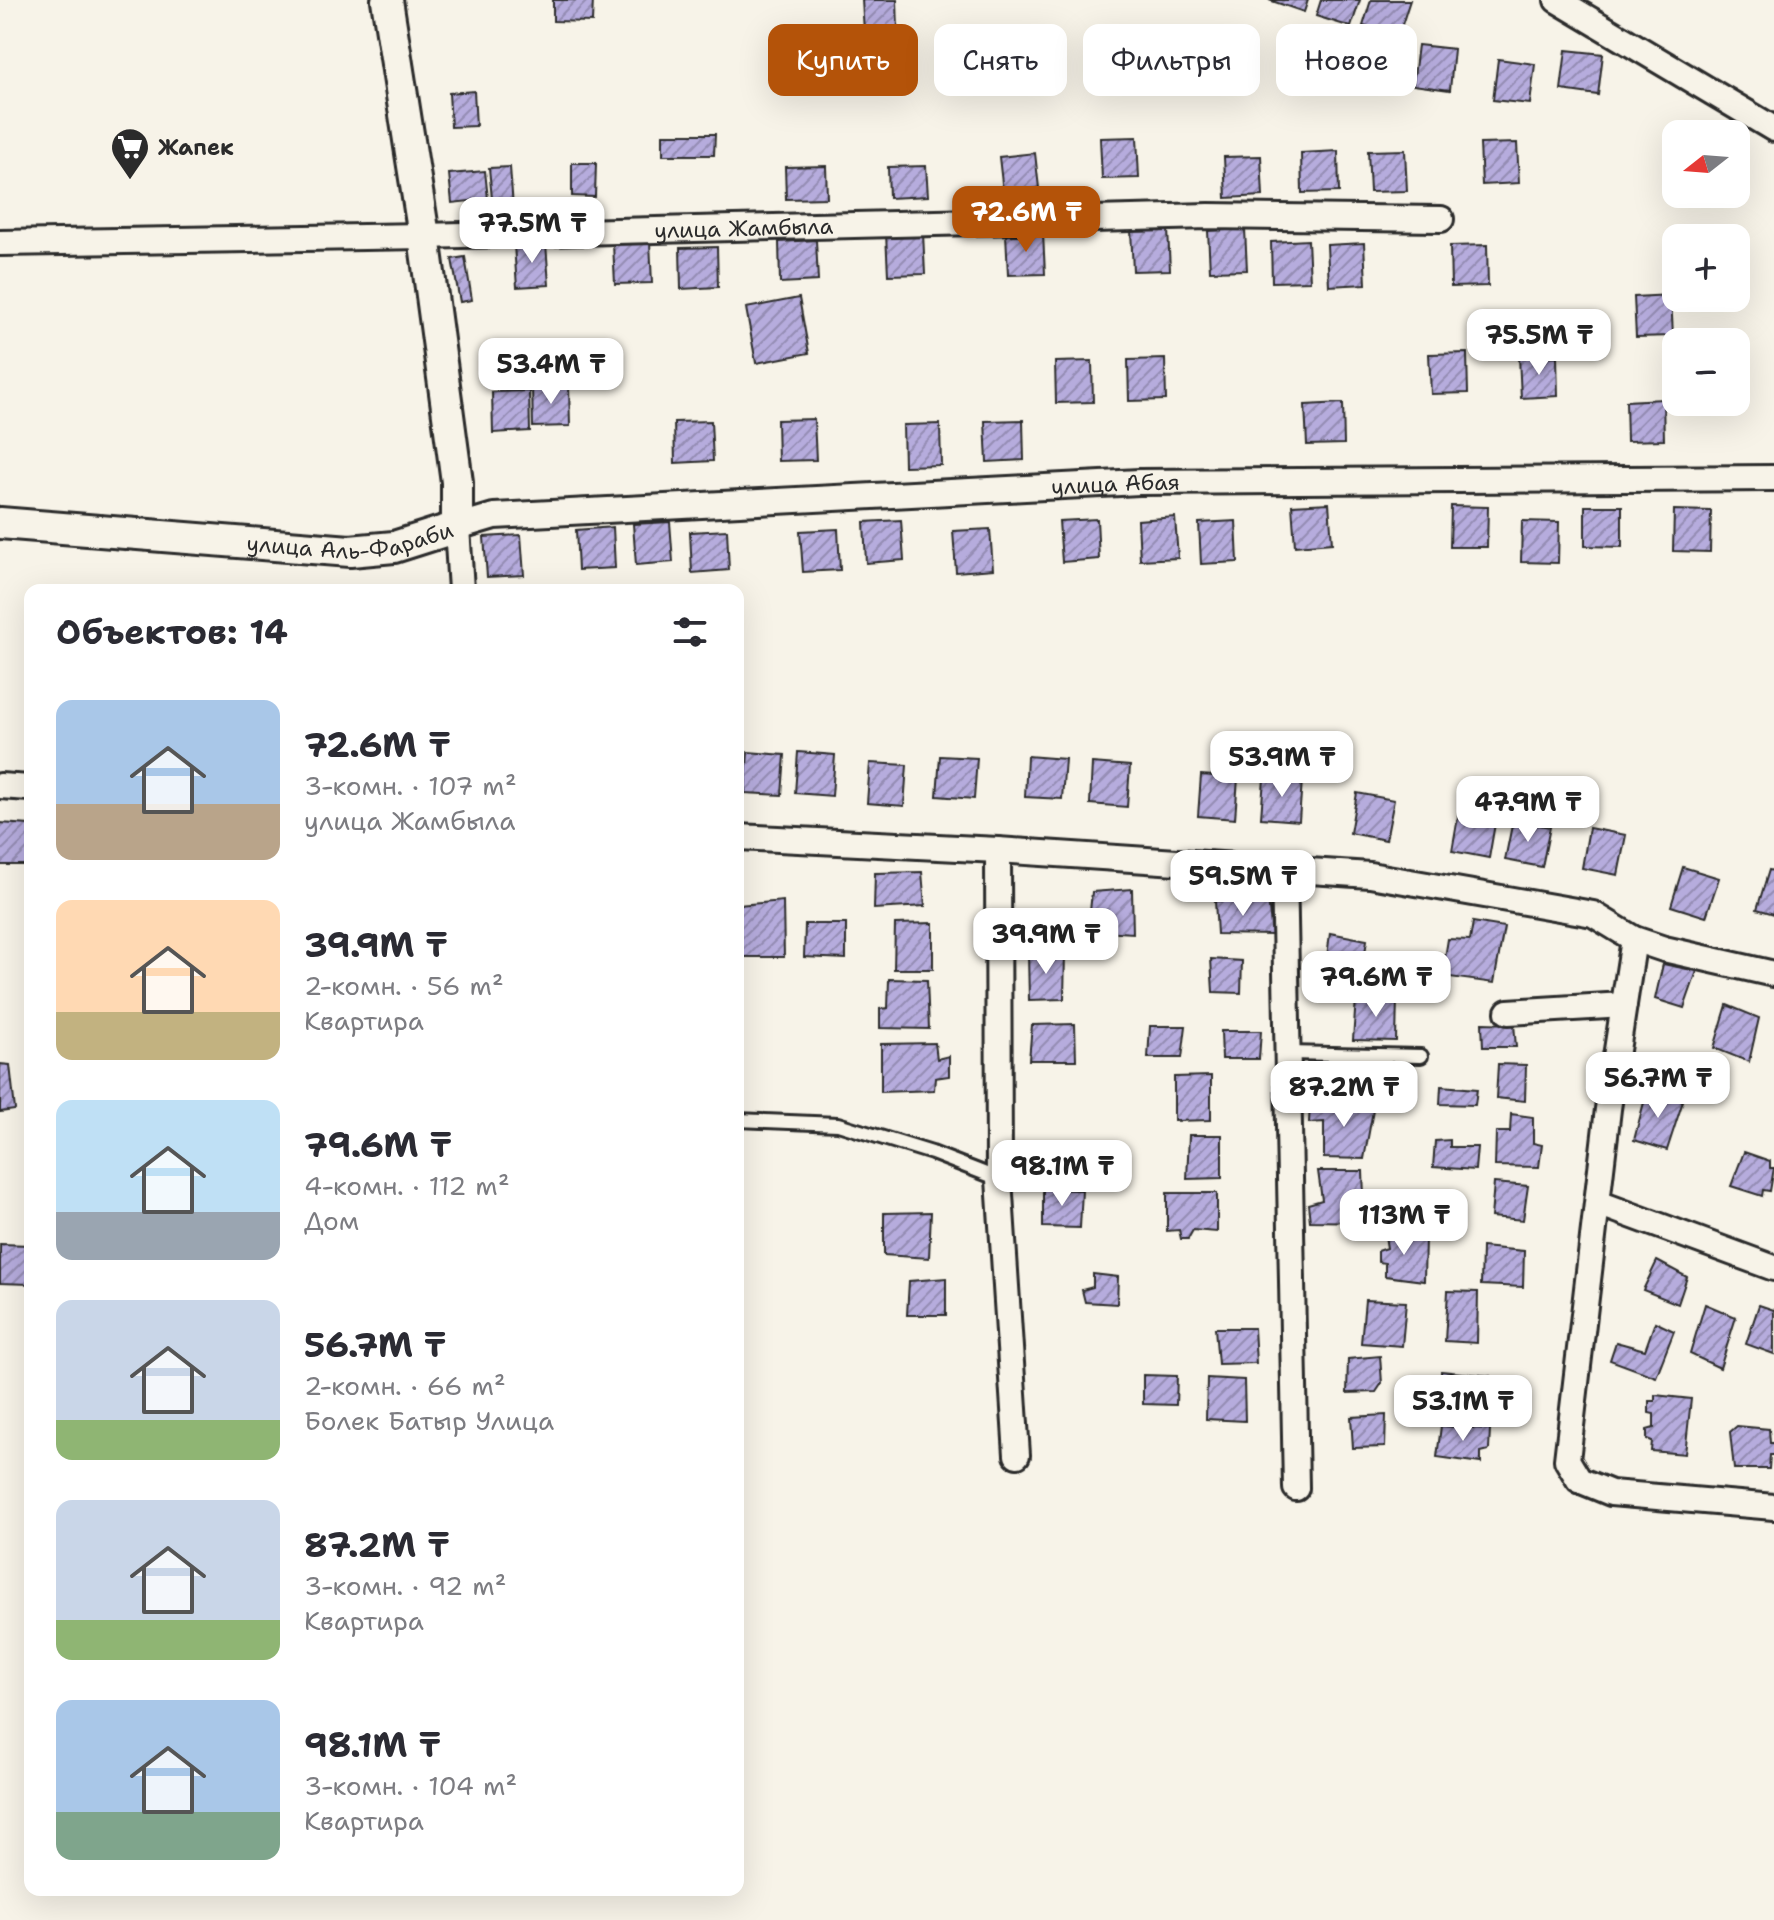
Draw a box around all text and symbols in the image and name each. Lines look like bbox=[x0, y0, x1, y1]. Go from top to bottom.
chip: Купить bbox=[768, 24, 918, 96]
chip: Снять bbox=[934, 24, 1067, 96]
chip: Фильтры bbox=[1083, 24, 1260, 96]
chip: Новое bbox=[1276, 24, 1417, 96]
north arrow bbox=[1662, 120, 1750, 208]
map controls bbox=[1662, 120, 1750, 416]
supermarket icon: Жапек bbox=[109, 126, 151, 181]
place label: Жапек bbox=[158, 133, 234, 162]
pin: 72.6M ₸ bbox=[952, 186, 1100, 254]
text: 72.6M ₸ bbox=[970, 194, 1082, 229]
pin: 77.5M ₸ bbox=[458, 197, 606, 265]
text: 77.5M ₸ bbox=[477, 205, 587, 240]
street label: улица Жамбыла bbox=[654, 211, 834, 245]
button: + bbox=[1662, 224, 1750, 312]
pin: 75.5M ₸ bbox=[1465, 309, 1613, 377]
text: 75.5M ₸ bbox=[1485, 317, 1593, 352]
button: − bbox=[1662, 328, 1750, 416]
pin: 53.4M ₸ bbox=[477, 338, 625, 406]
text: 53.4M ₸ bbox=[496, 346, 606, 381]
street label: улица Абая bbox=[1050, 467, 1180, 501]
street label: улица Аль-Фараби bbox=[246, 515, 457, 566]
text: Объектов: 14 bbox=[56, 609, 288, 655]
icon: filters bbox=[668, 610, 712, 654]
text: 72.6M ₸ bbox=[304, 722, 450, 768]
pin: 53.9M ₸ bbox=[1208, 731, 1356, 799]
icon: home bbox=[120, 732, 216, 828]
text: 53.9M ₸ bbox=[1228, 739, 1336, 774]
text: 3-комн. · 107 m² bbox=[304, 768, 517, 803]
pin: 47.9M ₸ bbox=[1454, 776, 1602, 844]
text: 47.9M ₸ bbox=[1474, 784, 1582, 819]
text: улица Жамбыла bbox=[304, 803, 515, 838]
pin: 59.5M ₸ bbox=[1169, 850, 1317, 918]
text: 59.5M ₸ bbox=[1188, 858, 1298, 893]
pin: 39.9M ₸ bbox=[972, 908, 1120, 976]
text: 39.9M ₸ bbox=[991, 916, 1101, 951]
text: 39.9M ₸ bbox=[304, 922, 447, 968]
icon: home bbox=[120, 932, 216, 1028]
pin: 79.6M ₸ bbox=[1302, 951, 1450, 1019]
text: 79.6M ₸ bbox=[1320, 959, 1432, 994]
text: 2-комн. · 56 m² bbox=[304, 968, 504, 1003]
text: Квартира bbox=[304, 1003, 424, 1038]
pin: 56.7M ₸ bbox=[1584, 1052, 1732, 1120]
text: 56.7M ₸ bbox=[1604, 1060, 1712, 1095]
pin: 87.2M ₸ bbox=[1270, 1061, 1418, 1129]
text: 87.2M ₸ bbox=[1289, 1069, 1399, 1104]
text: 79.6M ₸ bbox=[304, 1122, 451, 1168]
icon: home bbox=[120, 1132, 216, 1228]
pin: 98.1M ₸ bbox=[988, 1140, 1136, 1208]
text: 98.1M ₸ bbox=[1010, 1148, 1114, 1183]
text: 4-комн. · 112 m² bbox=[304, 1168, 510, 1203]
pin: 113M ₸ bbox=[1339, 1189, 1469, 1257]
text: 113M ₸ bbox=[1358, 1197, 1450, 1232]
text: Дом bbox=[304, 1203, 359, 1238]
text: 56.7M ₸ bbox=[304, 1322, 446, 1368]
icon: home bbox=[120, 1332, 216, 1428]
text: 2-комн. · 66 m² bbox=[304, 1368, 506, 1403]
pin: 53.1M ₸ bbox=[1389, 1375, 1537, 1443]
text: 53.1M ₸ bbox=[1412, 1383, 1514, 1418]
text: Болек Батыр Улица bbox=[304, 1403, 554, 1438]
text: 87.2M ₸ bbox=[304, 1522, 449, 1568]
icon: home bbox=[120, 1532, 216, 1628]
text: 3-комн. · 92 m² bbox=[304, 1568, 507, 1603]
text: Квартира bbox=[304, 1603, 424, 1638]
text: 98.1M ₸ bbox=[304, 1722, 440, 1768]
icon: home bbox=[120, 1732, 216, 1828]
text: 3-комн. · 104 m² bbox=[304, 1768, 517, 1803]
text: Квартира bbox=[304, 1803, 424, 1838]

